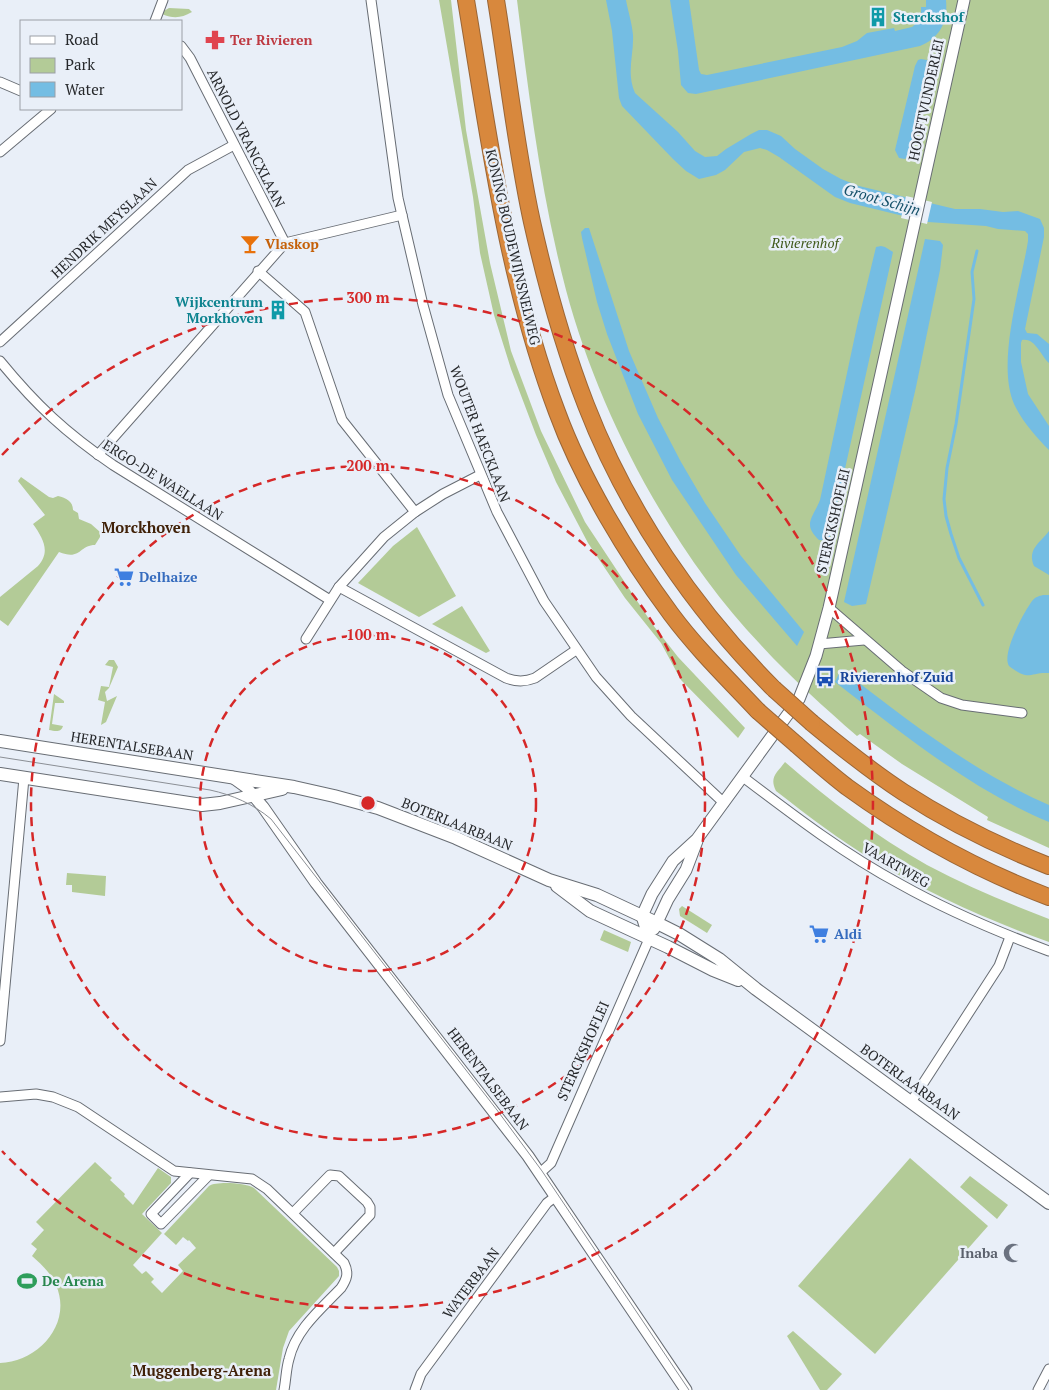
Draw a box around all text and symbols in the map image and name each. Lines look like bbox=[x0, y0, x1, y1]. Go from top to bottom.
building icon: Sterckshof bbox=[867, 6, 889, 28]
place label: Sterckshof bbox=[893, 7, 965, 26]
legend bbox=[20, 20, 182, 110]
text: Road bbox=[65, 29, 98, 49]
pharmacy icon: Ter Rivieren bbox=[204, 29, 226, 51]
place label: Ter Rivieren bbox=[230, 30, 313, 49]
street label: HOOFTVUNDERLEI bbox=[903, 37, 948, 163]
text: Park bbox=[65, 54, 95, 74]
street label: ARNOLD VRANCXLAAN bbox=[203, 65, 290, 210]
text: Water bbox=[65, 79, 105, 99]
street label: KONING BOUDEWIJNSNELWEG bbox=[482, 147, 545, 347]
street label: HENDRIK MEYSLAAN bbox=[46, 173, 161, 282]
water label: Groot Schijn bbox=[842, 179, 923, 220]
bar icon: Vlaskop bbox=[239, 233, 261, 255]
park label: Rivierenhof bbox=[770, 233, 842, 252]
place label: Vlaskop bbox=[265, 234, 319, 253]
text: 300 m bbox=[346, 287, 390, 307]
place label: Wijkcentrum Morkhoven bbox=[175, 292, 263, 327]
building icon: Wijkcentrum Morkhoven bbox=[267, 299, 289, 321]
street label: WOUTER HAECKLAAN bbox=[446, 363, 515, 505]
street label: ERGO-DE WAELLAAN bbox=[100, 435, 227, 524]
text: 200 m bbox=[346, 455, 390, 475]
street label: STERCKSHOFLEI bbox=[811, 466, 854, 575]
district label: Morckhoven bbox=[101, 517, 191, 537]
supermarket icon: Delhaize bbox=[113, 566, 135, 588]
place label: Delhaize bbox=[139, 567, 198, 586]
text: 100 m bbox=[346, 624, 390, 644]
bus stop icon: Rivierenhof Zuid bbox=[814, 666, 836, 688]
place label: Rivierenhof Zuid bbox=[840, 667, 954, 686]
street label: HERENTALSEBAAN bbox=[69, 726, 195, 765]
street label: BOTERLAARBAAN bbox=[399, 793, 515, 854]
centre of rings bbox=[359, 794, 377, 812]
street label: VAARTWEG bbox=[859, 838, 934, 892]
supermarket icon: Aldi bbox=[808, 923, 830, 945]
place label: Aldi bbox=[834, 924, 862, 943]
street label: STERCKSHOFLEI bbox=[552, 998, 613, 1104]
street label: HERENTALSEBAAN bbox=[443, 1023, 533, 1134]
street label: BOTERLAARBAAN bbox=[857, 1039, 964, 1124]
mosque icon: Inaba bbox=[1002, 1242, 1024, 1264]
street label: WATERBAAN bbox=[438, 1243, 503, 1322]
place label: Inaba bbox=[960, 1243, 998, 1262]
sports icon: De Arena bbox=[16, 1270, 38, 1292]
place label: De Arena bbox=[42, 1271, 104, 1290]
district label: Muggenberg-Arena bbox=[133, 1360, 272, 1380]

